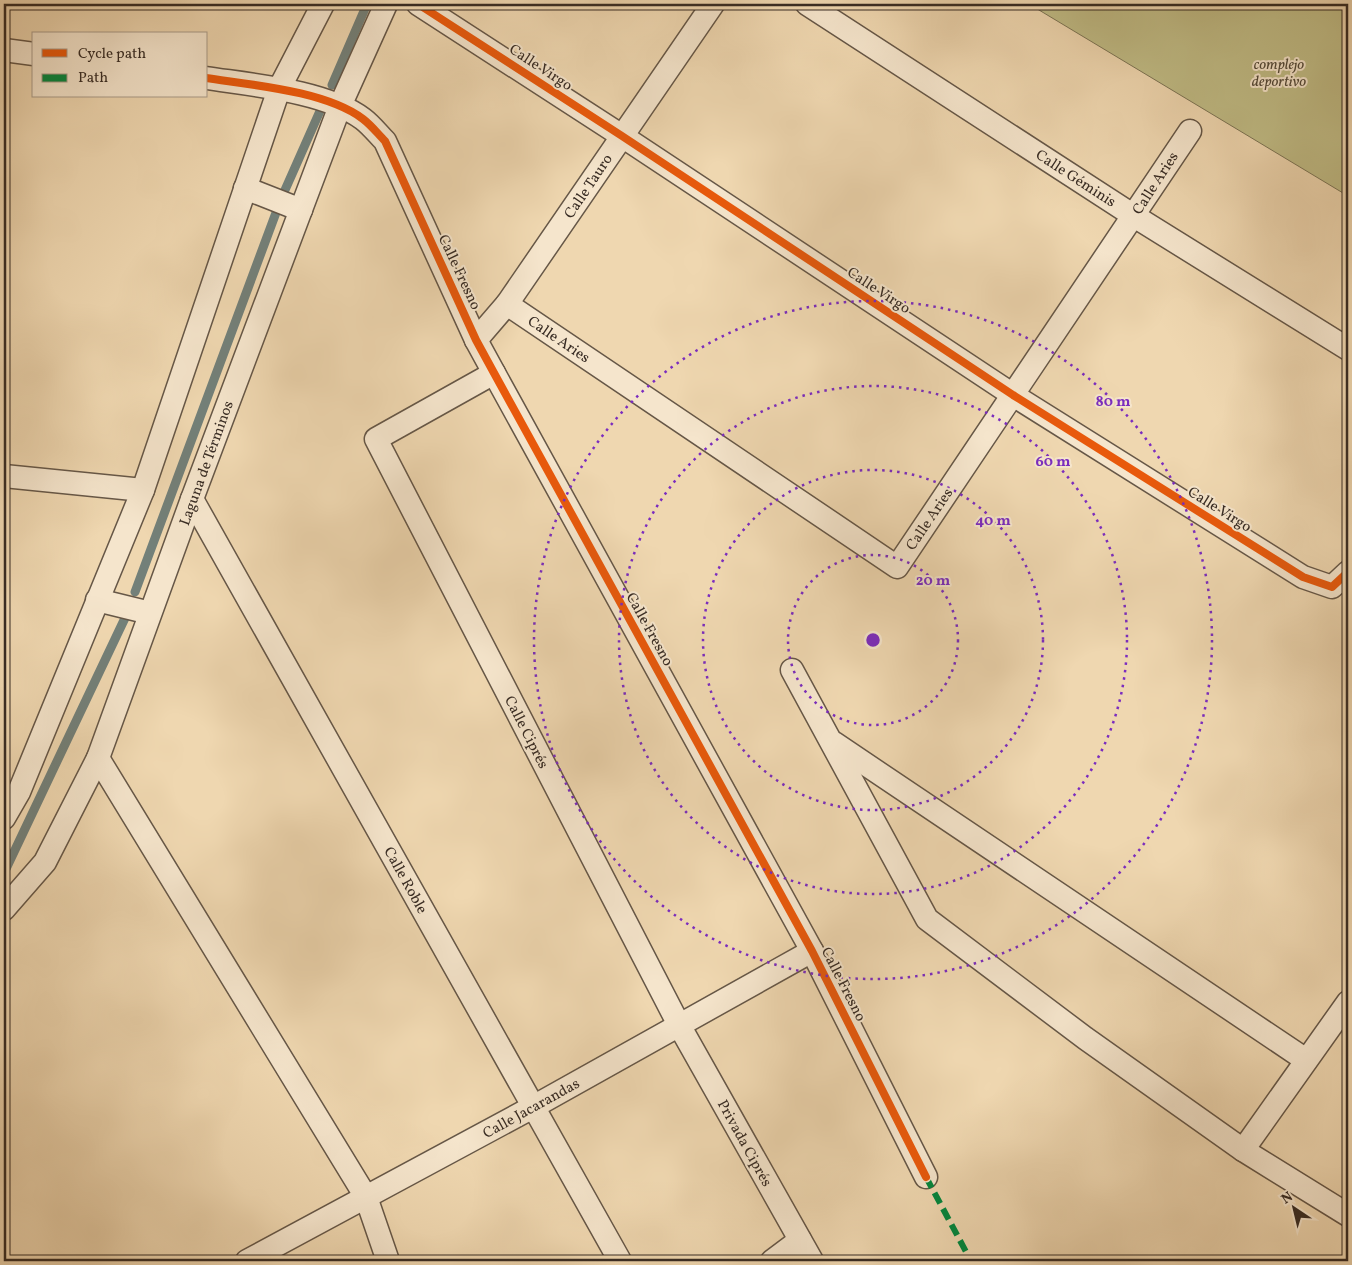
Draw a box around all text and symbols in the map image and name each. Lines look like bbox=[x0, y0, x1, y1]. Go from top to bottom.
legend bbox=[32, 32, 208, 98]
street label: Calle Virgo bbox=[504, 40, 576, 97]
text: Cycle path bbox=[78, 44, 146, 65]
park label: complejo deportivo bbox=[1252, 55, 1306, 93]
text: Path bbox=[78, 68, 108, 89]
street label: Calle Géminis bbox=[1031, 145, 1120, 213]
street label: Calle Aries bbox=[1128, 148, 1184, 219]
street label: Calle Tauro bbox=[560, 150, 619, 223]
street label: Calle Fresno bbox=[432, 231, 485, 314]
street label: Calle Virgo bbox=[842, 263, 914, 320]
street label: Calle Aries bbox=[523, 312, 594, 369]
text: 80 m bbox=[1096, 392, 1131, 413]
street label: Laguna de Términos bbox=[175, 398, 240, 529]
text: 60 m bbox=[1036, 452, 1071, 473]
street label: Calle Virgo bbox=[1183, 482, 1255, 538]
street label: Calle Aries bbox=[902, 484, 959, 555]
text: 40 m bbox=[975, 511, 1011, 532]
text: 20 m bbox=[916, 571, 951, 592]
street label: Calle Fresno bbox=[620, 589, 678, 670]
centre of rings bbox=[864, 631, 882, 649]
street label: Calle Ciprés bbox=[498, 693, 553, 773]
street label: Calle Roble bbox=[378, 843, 432, 918]
street label: Calle Fresno bbox=[815, 944, 870, 1026]
street label: Calle Jacarandas bbox=[479, 1074, 584, 1145]
street label: Privada Ciprés bbox=[711, 1096, 776, 1191]
north arrow bbox=[1270, 1182, 1320, 1232]
text: N bbox=[1278, 1188, 1297, 1209]

